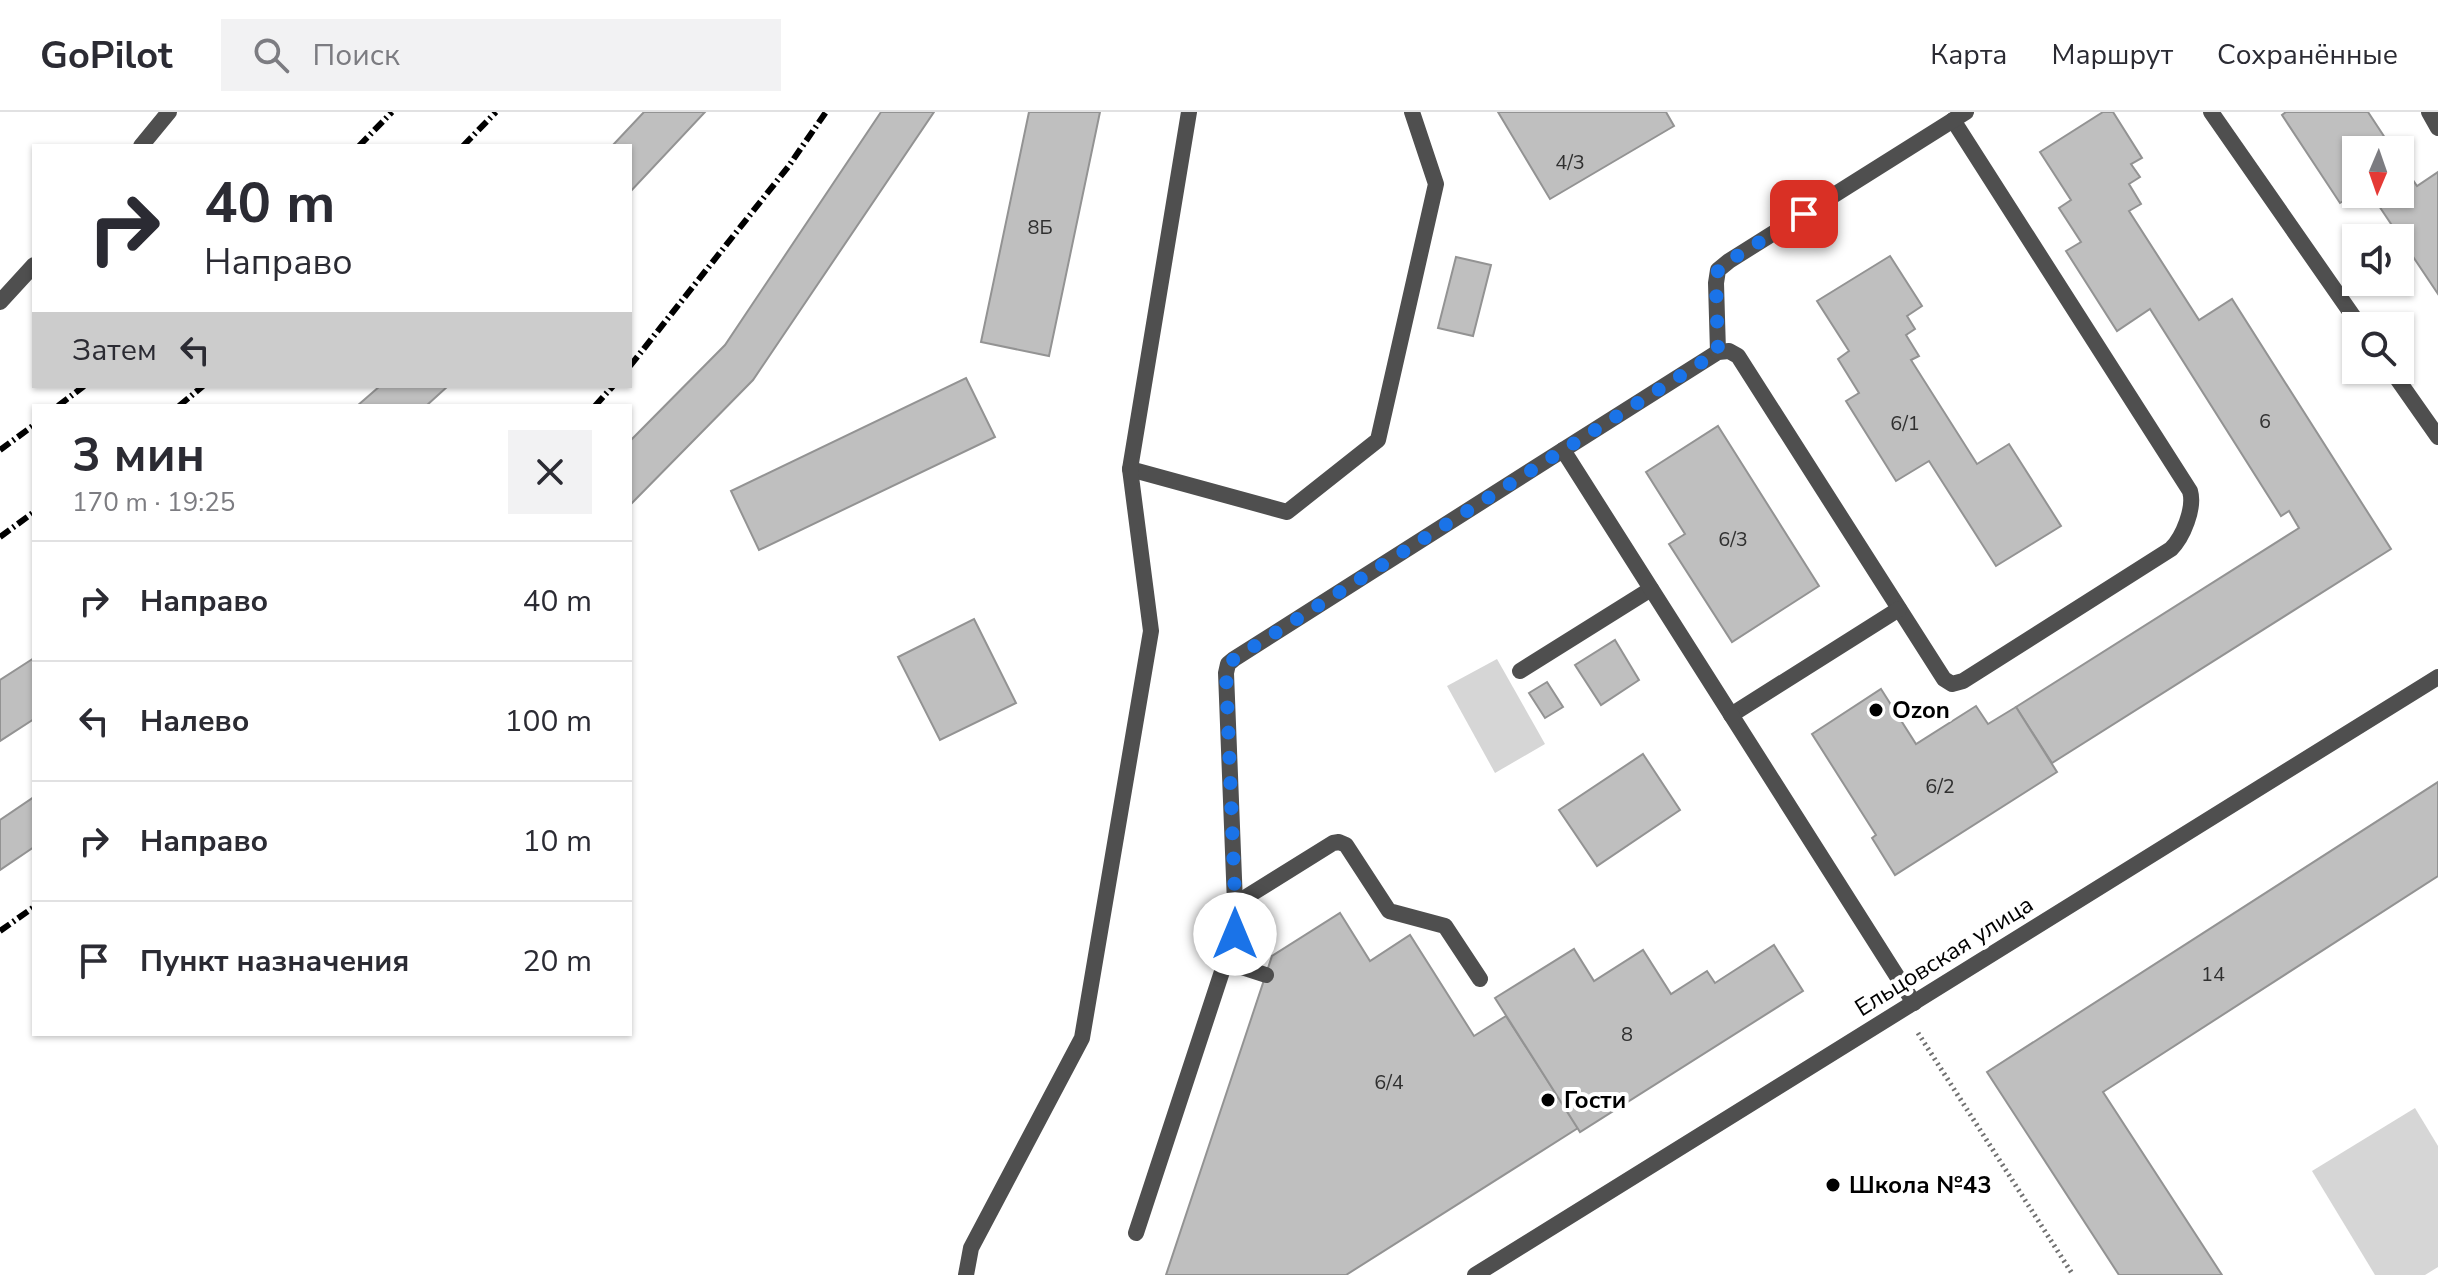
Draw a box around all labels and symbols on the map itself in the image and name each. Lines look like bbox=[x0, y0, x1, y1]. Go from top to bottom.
north arrow bbox=[2342, 136, 2414, 208]
house number: 4/3 bbox=[1555, 149, 1585, 176]
pin bbox=[1770, 180, 1838, 248]
house number: 8Б bbox=[1027, 214, 1053, 241]
house number: 6 bbox=[2259, 408, 2271, 435]
house number: 6/1 bbox=[1890, 410, 1920, 437]
house number: 6/3 bbox=[1718, 526, 1748, 553]
place label: Ozon bbox=[1892, 694, 1950, 726]
marker: Ozon bbox=[1867, 701, 1885, 719]
house number: 6/2 bbox=[1925, 773, 1955, 800]
street label: Ельцовская улица bbox=[1849, 888, 2039, 1024]
position arrow bbox=[1193, 892, 1277, 976]
house number: 14 bbox=[2201, 961, 2225, 988]
house number: 8 bbox=[1621, 1021, 1633, 1048]
house number: 6/4 bbox=[1374, 1069, 1404, 1096]
place label: Гости bbox=[1564, 1084, 1626, 1116]
marker: Гости bbox=[1539, 1091, 1557, 1109]
place label: Школа №43 bbox=[1849, 1169, 1992, 1201]
marker: Школа №43 bbox=[1824, 1176, 1842, 1194]

